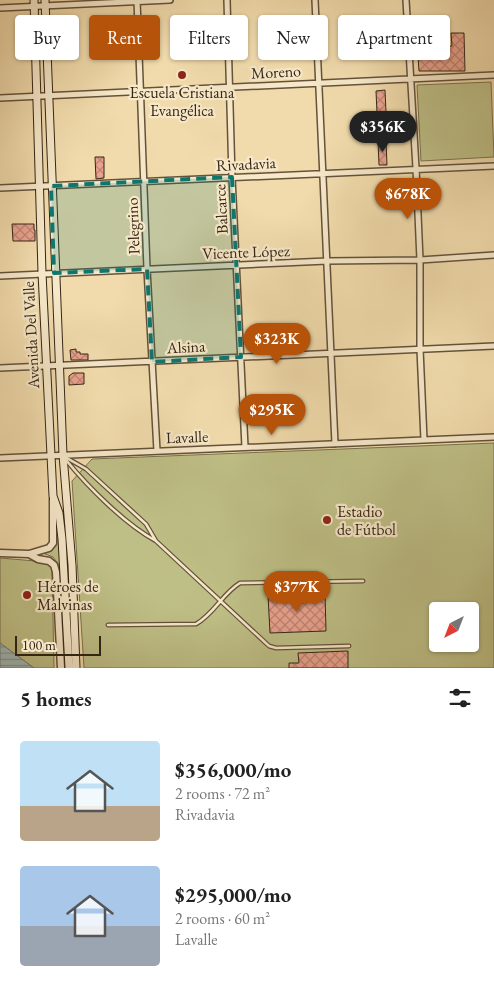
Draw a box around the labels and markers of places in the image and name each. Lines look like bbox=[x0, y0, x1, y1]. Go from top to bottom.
marker: Escuela Cristiana Evangélica bbox=[176, 69, 188, 81]
place label: Escuela Cristiana Evangélica bbox=[130, 82, 235, 121]
pin: $356K bbox=[348, 110, 418, 153]
pin: $678K bbox=[373, 178, 443, 220]
pin: $323K bbox=[242, 322, 312, 365]
pin: $295K bbox=[237, 394, 307, 436]
place label: Estadio de Fútbol bbox=[337, 501, 396, 540]
marker: Estadio de Fútbol bbox=[321, 514, 333, 526]
pin: $377K bbox=[262, 570, 332, 613]
place label: Héroes de Malvinas bbox=[37, 576, 98, 615]
marker: Héroes de Malvinas bbox=[21, 589, 33, 601]

